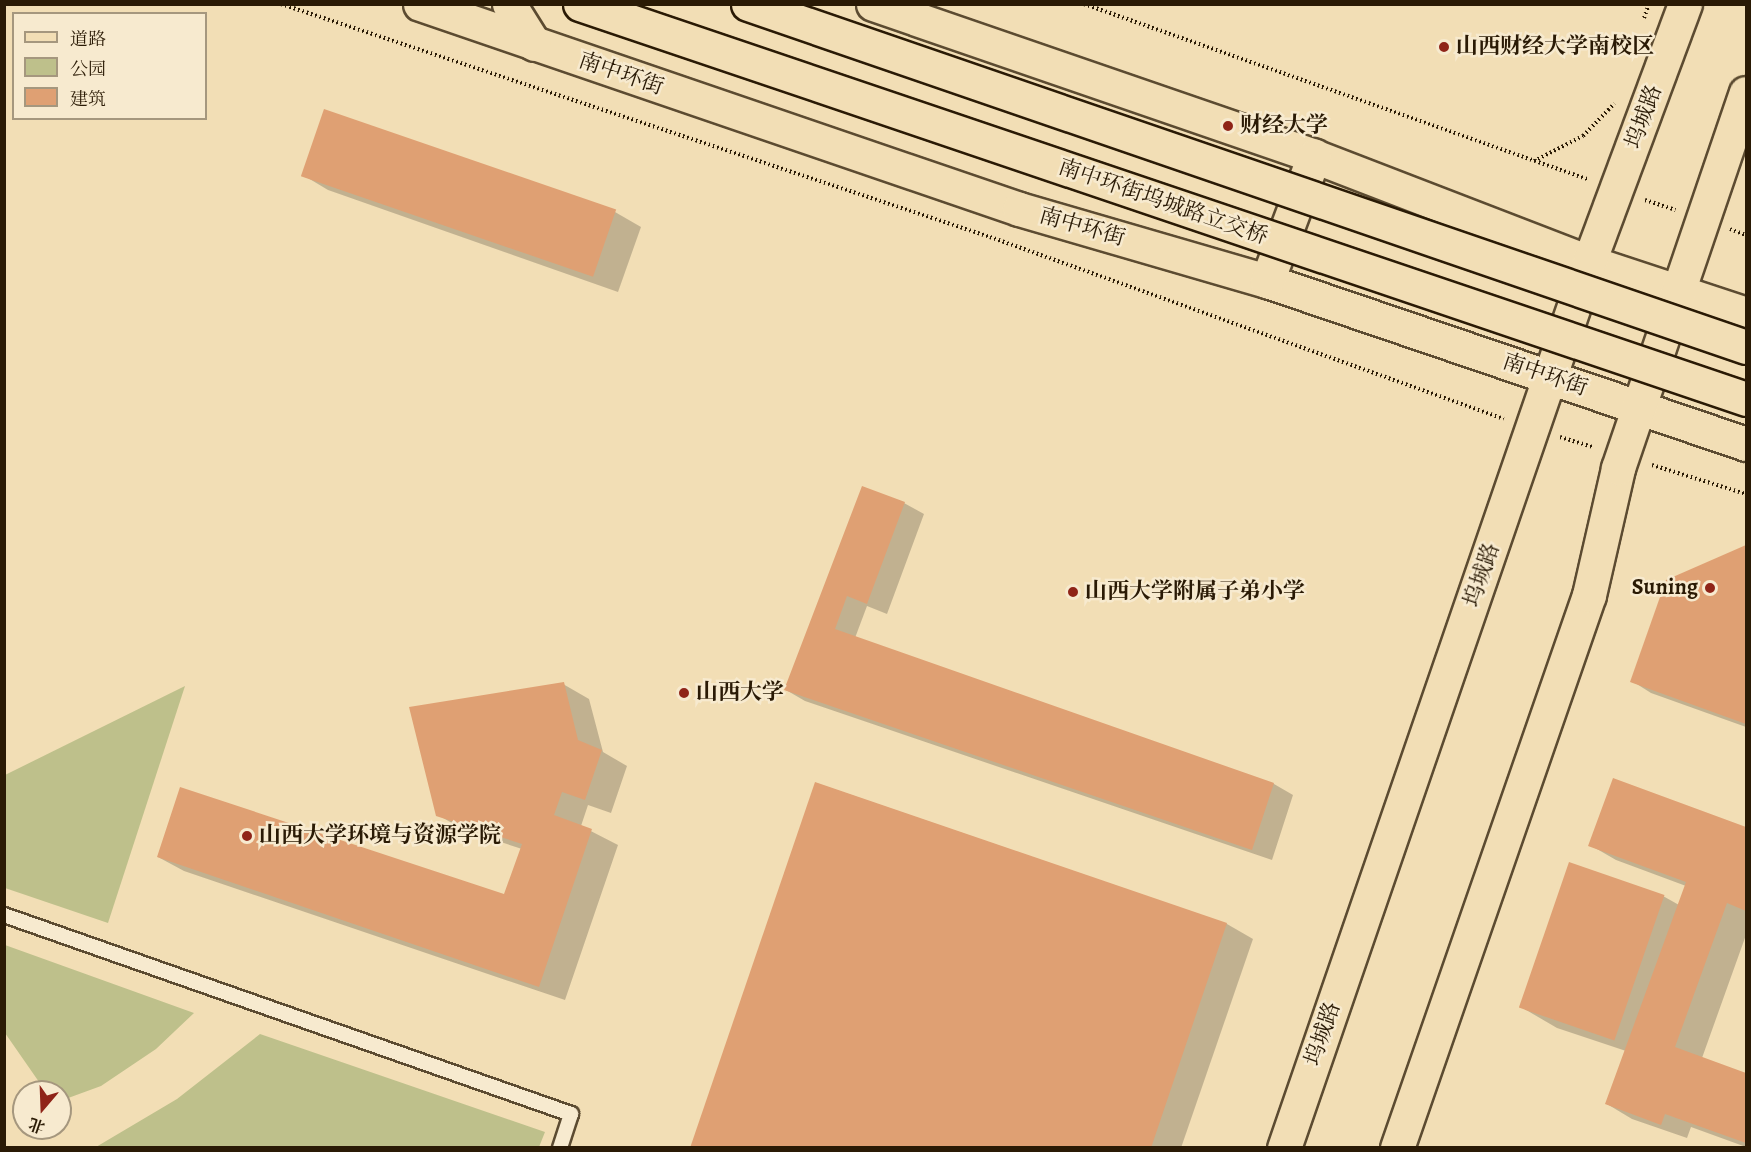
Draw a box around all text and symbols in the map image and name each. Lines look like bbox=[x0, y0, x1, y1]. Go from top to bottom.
legend bbox=[12, 12, 207, 120]
text: 道路 bbox=[70, 27, 106, 51]
place label: 山西财经大学南校区 bbox=[1456, 34, 1654, 60]
marker: 山西财经大学南校区 bbox=[1437, 40, 1451, 54]
street label: 南中环街 bbox=[575, 47, 667, 101]
text: 公园 bbox=[70, 57, 106, 81]
street label: 坞城路 bbox=[1620, 81, 1668, 153]
text: 建筑 bbox=[70, 87, 106, 111]
place label: 财经大学 bbox=[1240, 113, 1328, 139]
marker: 财经大学 bbox=[1221, 119, 1235, 133]
street label: 南中环街坞城路立交桥 bbox=[1055, 154, 1271, 250]
street label: 南中环街 bbox=[1036, 202, 1128, 252]
street label: 南中环街 bbox=[1499, 348, 1591, 402]
street label: 坞城路 bbox=[1459, 540, 1505, 610]
place label: Suning bbox=[1632, 575, 1698, 601]
place label: 山西大学附属子弟小学 bbox=[1085, 579, 1305, 605]
marker: Suning bbox=[1703, 581, 1717, 595]
marker: 山西大学附属子弟小学 bbox=[1066, 585, 1080, 599]
place label: 山西大学 bbox=[696, 680, 784, 706]
marker: 山西大学 bbox=[677, 686, 691, 700]
place label: 山西大学环境与资源学院 bbox=[259, 823, 501, 849]
marker: 山西大学环境与资源学院 bbox=[240, 829, 254, 843]
street label: 坞城路 bbox=[1300, 999, 1346, 1069]
north arrow bbox=[12, 1080, 72, 1140]
text: 北 bbox=[26, 1112, 48, 1138]

